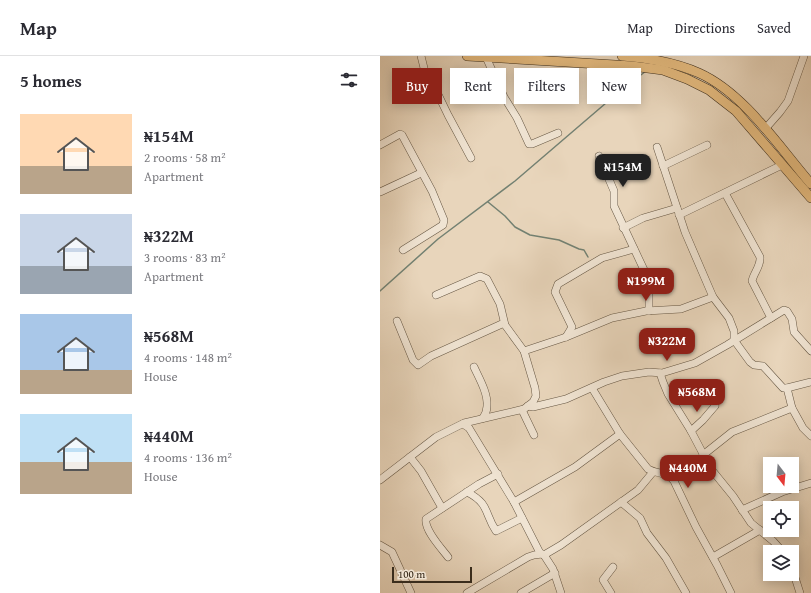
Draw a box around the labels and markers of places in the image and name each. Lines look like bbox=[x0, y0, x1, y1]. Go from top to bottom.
pin: ₦154M bbox=[595, 154, 651, 188]
pin: ₦199M bbox=[618, 268, 674, 302]
pin: ₦322M bbox=[639, 328, 695, 362]
pin: ₦568M bbox=[669, 379, 725, 413]
pin: ₦440M bbox=[660, 455, 716, 489]

